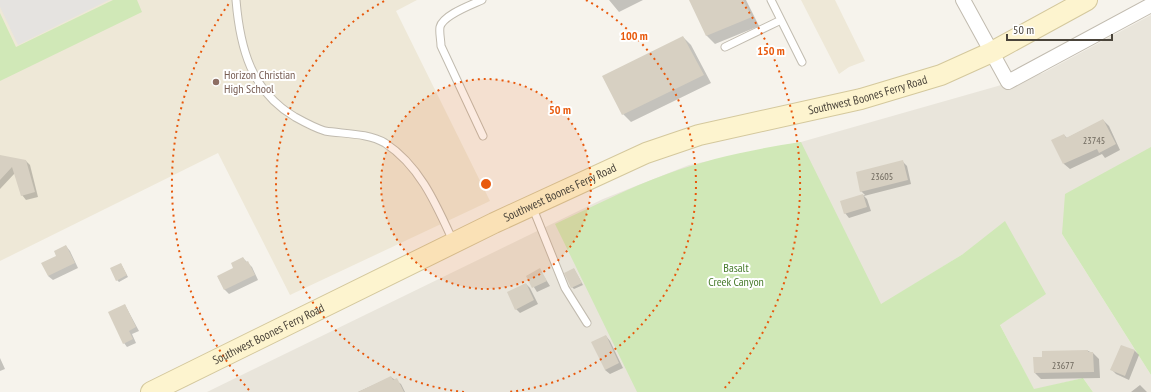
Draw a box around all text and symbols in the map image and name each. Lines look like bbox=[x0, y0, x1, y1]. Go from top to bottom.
scale bar bbox=[1007, 16, 1112, 42]
text: 50 m bbox=[1013, 22, 1034, 37]
text: 100 m bbox=[620, 28, 648, 43]
text: 150 m bbox=[757, 43, 785, 58]
place label: Horizon Christian High School bbox=[224, 67, 295, 96]
street label: Southwest Boones Ferry Road bbox=[807, 72, 929, 118]
marker: Horizon Christian High School bbox=[211, 77, 221, 87]
text: 50 m bbox=[549, 102, 571, 117]
house number: 23745 bbox=[1083, 134, 1105, 147]
street label: Southwest Boones Ferry Road bbox=[501, 160, 619, 225]
house number: 23605 bbox=[871, 170, 893, 183]
centre of rings bbox=[479, 177, 493, 191]
park label: Basalt Creek Canyon bbox=[708, 260, 764, 289]
street label: Southwest Boones Ferry Road bbox=[210, 300, 327, 367]
house number: 23677 bbox=[1052, 359, 1074, 372]

